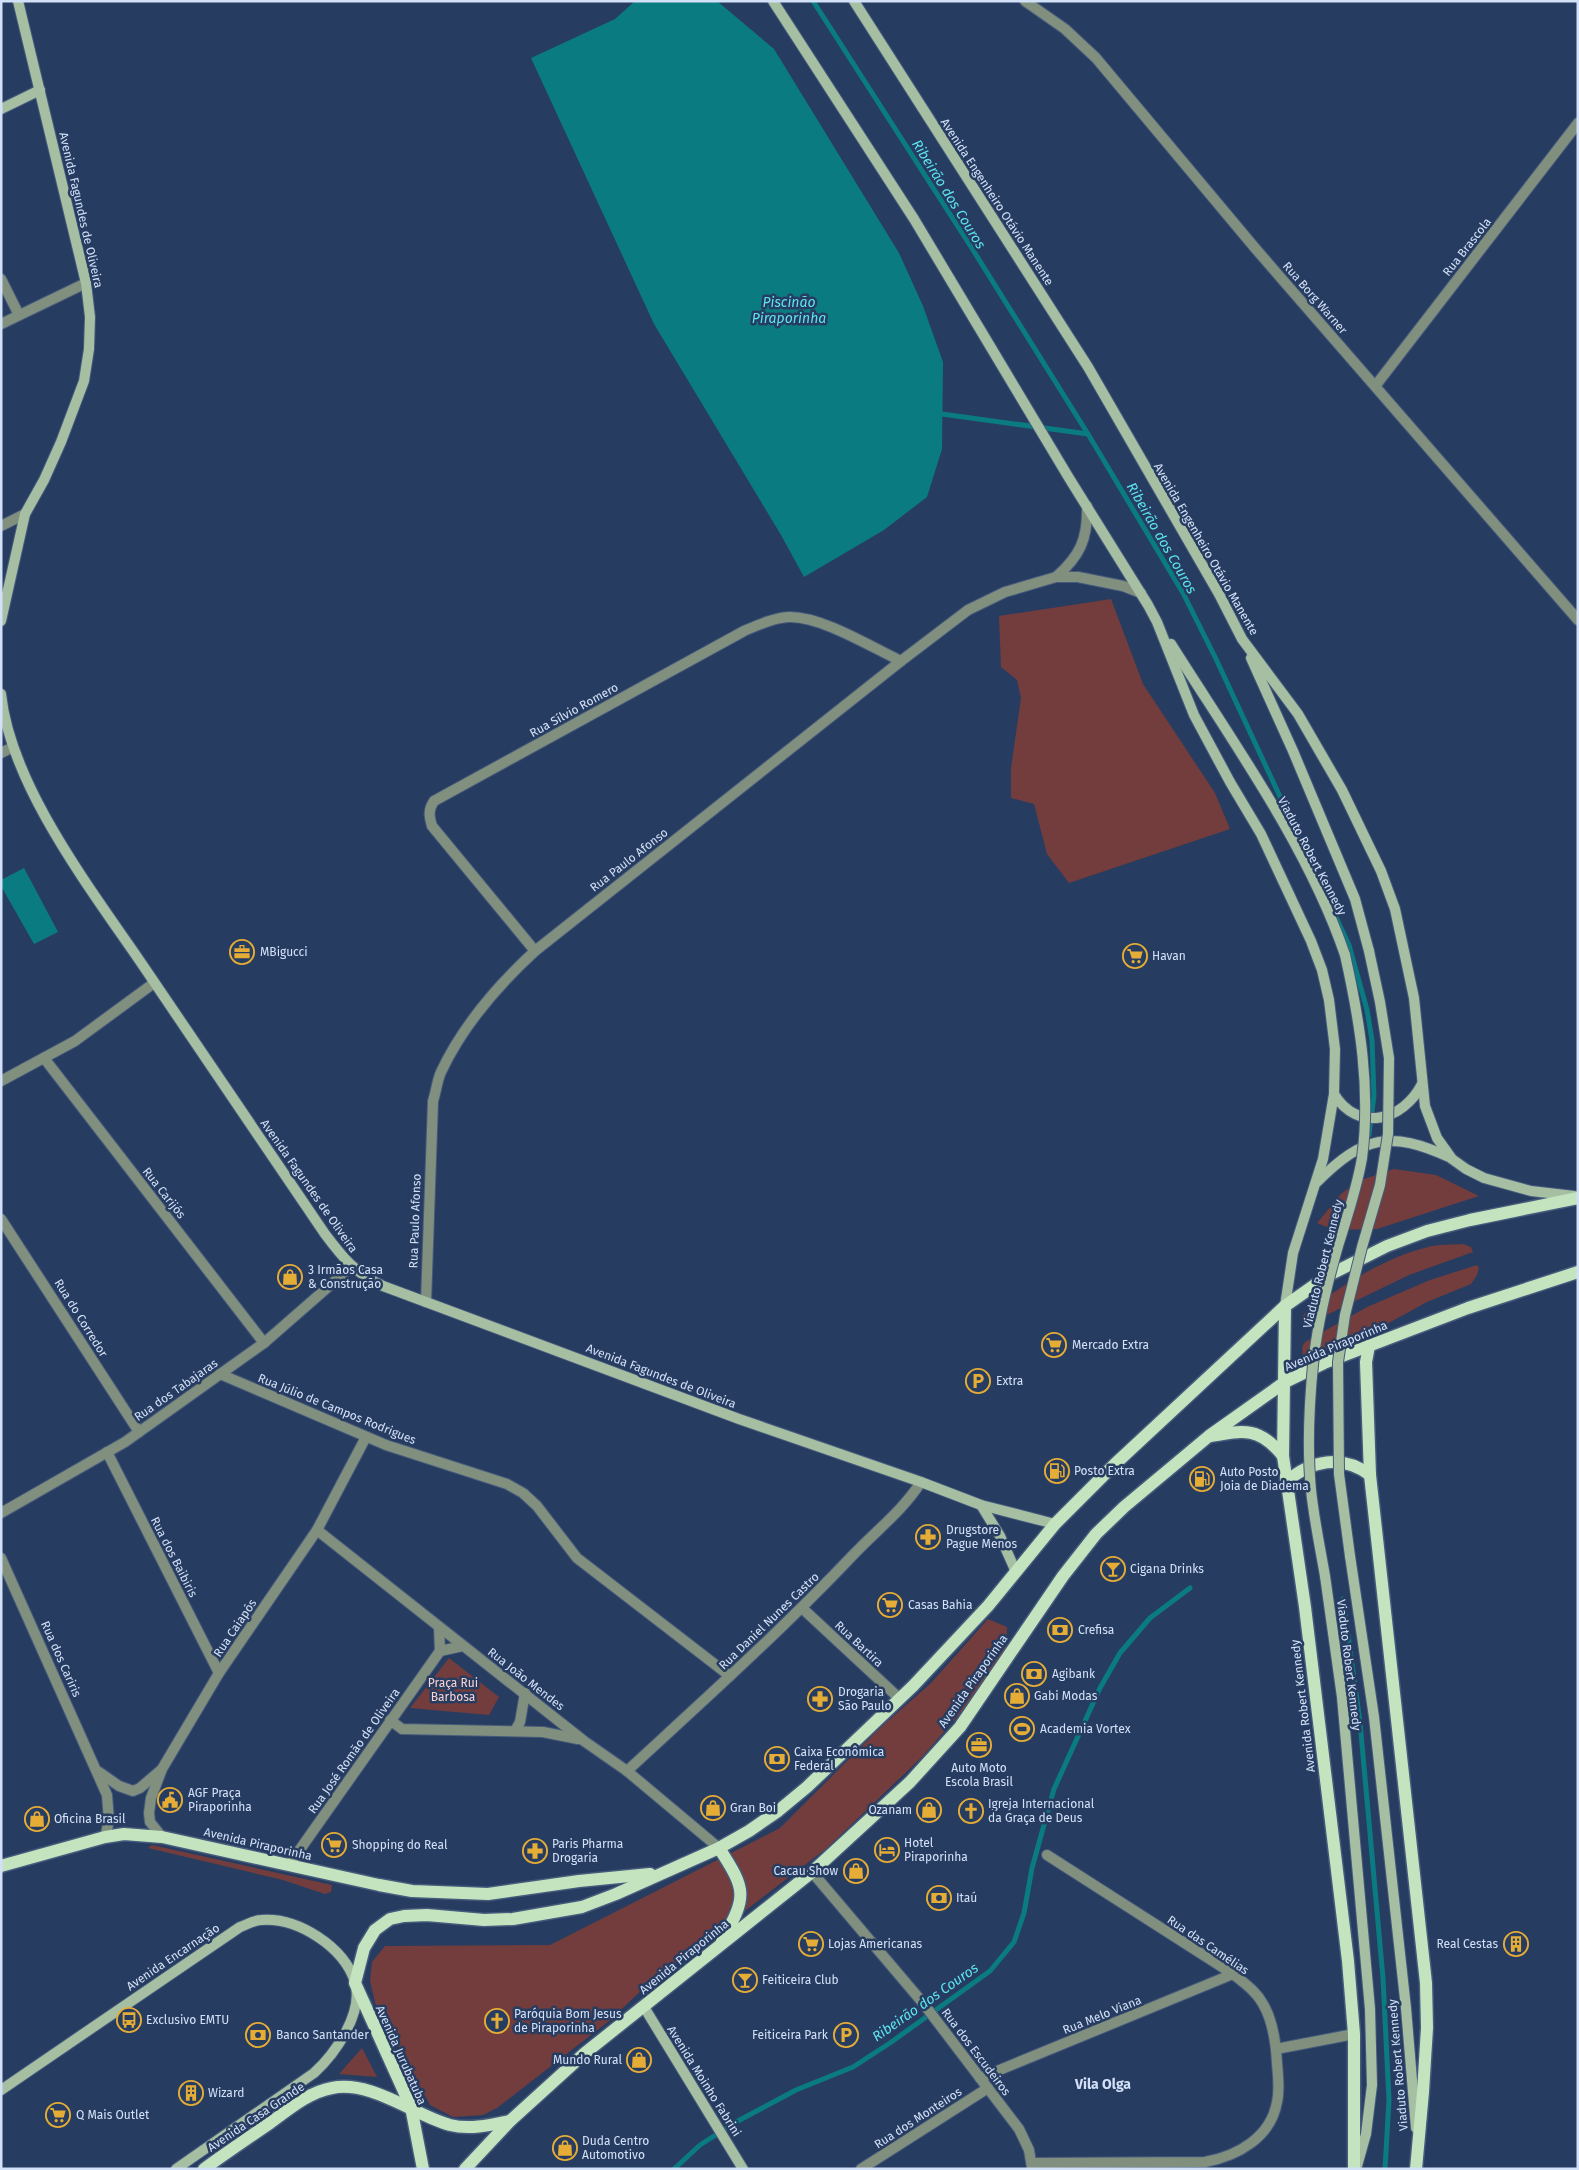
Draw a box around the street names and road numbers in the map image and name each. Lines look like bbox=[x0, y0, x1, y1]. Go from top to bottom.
street label: Avenida Engenheiro Otávio Manente bbox=[938, 116, 1056, 288]
street label: Avenida Fagundes de Oliveira bbox=[56, 131, 106, 289]
street label: Rua Brascola bbox=[1440, 215, 1494, 279]
street label: Rua Borg Warner bbox=[1280, 259, 1350, 337]
street label: Avenida Engenheiro Otávio Manente bbox=[1151, 460, 1261, 638]
street label: Rua Sílvio Romero bbox=[527, 680, 621, 740]
street label: Viaduto Robert Kennedy bbox=[1275, 794, 1349, 918]
street label: Rua Paulo Afonso bbox=[587, 825, 671, 895]
street label: Avenida Fagundes de Oliveira bbox=[258, 1117, 360, 1255]
street label: Rua Carijós bbox=[140, 1165, 189, 1222]
street label: Rua Paulo Afonso bbox=[406, 1173, 424, 1269]
street label: Viaduto Robert Kennedy bbox=[1300, 1198, 1346, 1330]
street label: Rua do Corredor bbox=[51, 1277, 111, 1360]
street label: Avenida Piraporinha bbox=[1282, 1318, 1390, 1374]
street label: Avenida Fagundes de Oliveira bbox=[584, 1341, 738, 1411]
street label: Rua dos Tabajaras bbox=[132, 1356, 221, 1424]
street label: Rua Júlio de Campos Rodrigues bbox=[256, 1371, 419, 1447]
street label: Rua dos Baibiris bbox=[148, 1514, 200, 1600]
street label: Rua Daniel Nunes Castro bbox=[716, 1570, 822, 1672]
street label: Rua Caiapós bbox=[211, 1596, 260, 1660]
street label: Viaduto Robert Kennedy bbox=[1334, 1599, 1364, 1732]
street label: Rua Bartira bbox=[832, 1618, 886, 1670]
street label: Rua dos Cariris bbox=[38, 1619, 84, 1700]
street label: Avenida Piraporinha bbox=[936, 1632, 1010, 1730]
street label: Avenida Robert Kennedy bbox=[1288, 1639, 1318, 1773]
street label: Rua João Mendes bbox=[485, 1645, 567, 1714]
street label: Rua José Romão de Oliveira bbox=[305, 1686, 403, 1816]
street label: Avenida Piraporinha bbox=[203, 1825, 313, 1863]
street label: Rua das Camélias bbox=[1165, 1913, 1252, 1978]
street label: Avenida Piraporinha bbox=[637, 1917, 731, 1997]
street label: Avenida Encarnação bbox=[124, 1921, 222, 1993]
street label: Rua Melo Viana bbox=[1061, 1993, 1143, 2037]
street label: Viaduto Robert Kennedy bbox=[1385, 1998, 1411, 2131]
street label: Avenida Jurubatuba bbox=[373, 2003, 429, 2107]
street label: Rua dos Escudeiros bbox=[939, 2006, 1014, 2099]
street label: Avenida Moinho Fabrini bbox=[664, 2023, 744, 2139]
street label: Avenida Casa Grande bbox=[205, 2079, 307, 2155]
street label: Rua dos Monteiros bbox=[872, 2084, 965, 2151]

